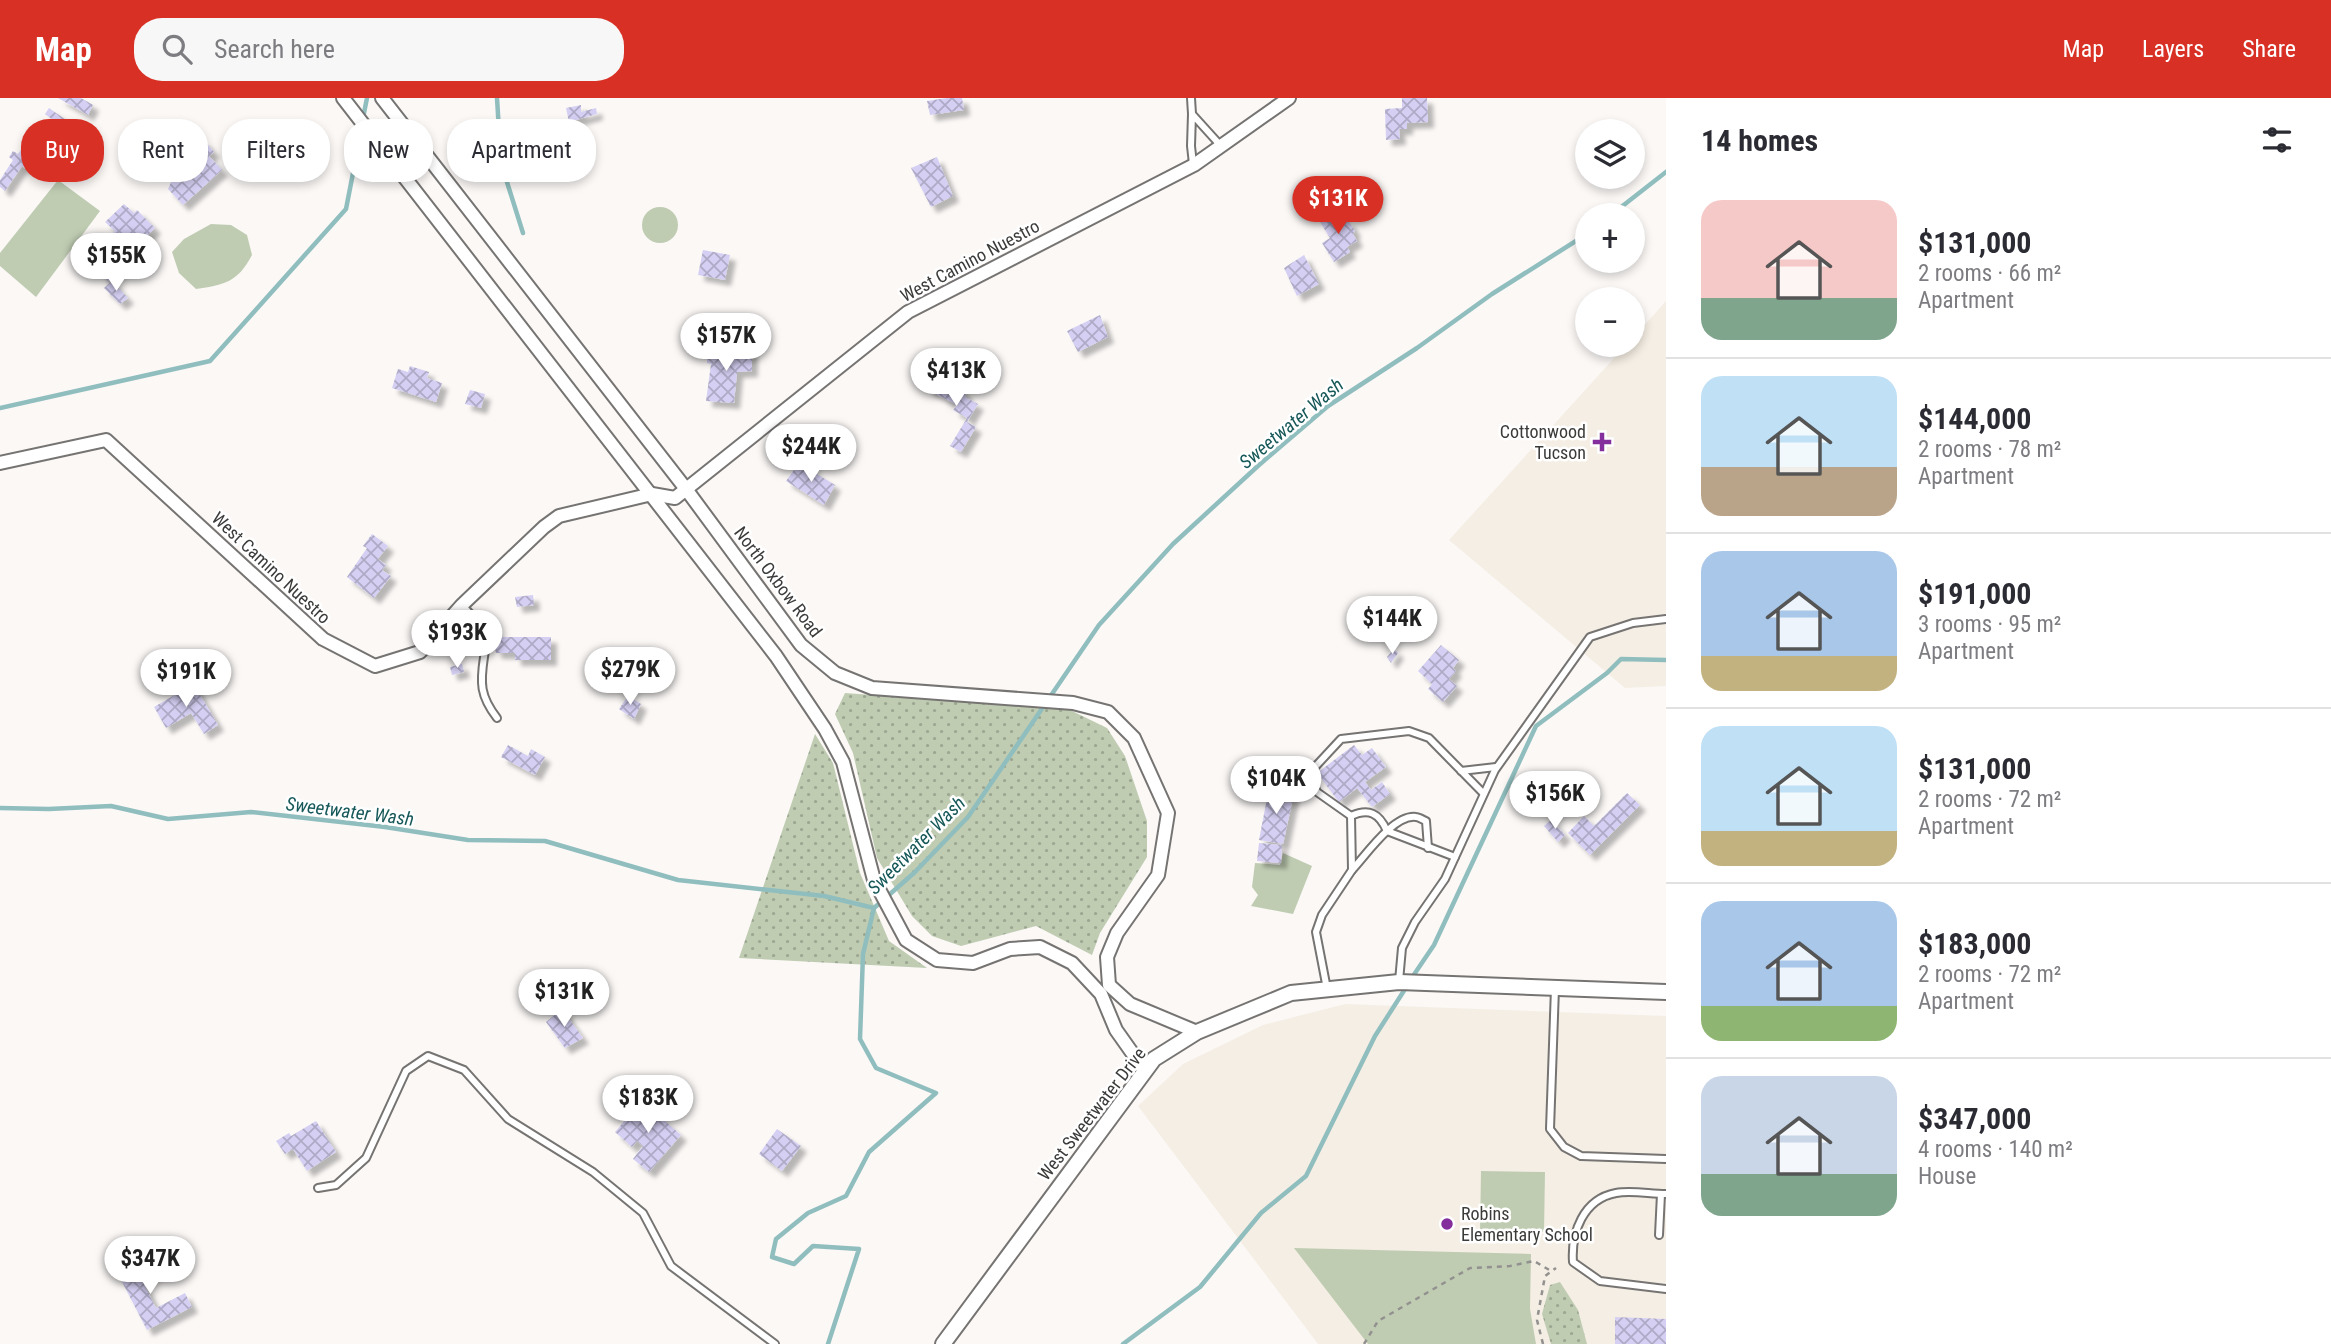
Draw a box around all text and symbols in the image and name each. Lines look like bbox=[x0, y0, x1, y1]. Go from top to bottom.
search box bbox=[134, 18, 624, 81]
text: Map bbox=[35, 30, 92, 69]
icon: search bbox=[158, 30, 196, 68]
text: Search here bbox=[214, 34, 335, 64]
text: Map bbox=[2063, 35, 2104, 63]
text: Layers bbox=[2142, 35, 2204, 63]
text: Share bbox=[2242, 35, 2296, 63]
chip: Buy bbox=[21, 119, 104, 182]
chip: Rent bbox=[118, 119, 208, 182]
chip: Filters bbox=[222, 119, 330, 182]
chip: New bbox=[344, 119, 433, 182]
chip: Apartment bbox=[447, 119, 596, 182]
map controls bbox=[1575, 119, 1645, 357]
button: layers bbox=[1575, 119, 1645, 189]
icon: filters bbox=[2258, 121, 2296, 159]
text: 14 homes bbox=[1701, 123, 1818, 158]
pin: $131K bbox=[1289, 176, 1387, 236]
text: $131K bbox=[1308, 185, 1368, 212]
button: + bbox=[1575, 203, 1645, 273]
street label: West Camino Nuestro bbox=[897, 215, 1043, 306]
text: $131,000 bbox=[1918, 225, 2031, 260]
icon: home bbox=[1757, 228, 1841, 312]
pin: $155K bbox=[67, 234, 165, 293]
text: $155K bbox=[86, 242, 146, 269]
text: 2 rooms · 66 m² bbox=[1918, 260, 2061, 287]
button: − bbox=[1575, 287, 1645, 357]
text: Apartment bbox=[1918, 287, 2014, 314]
pin: $157K bbox=[677, 314, 775, 373]
text: $157K bbox=[696, 322, 756, 349]
pin: $413K bbox=[907, 348, 1005, 408]
text: $413K bbox=[926, 357, 986, 384]
water label: Sweetwater Wash bbox=[1235, 373, 1348, 474]
text: $144,000 bbox=[1918, 401, 2031, 436]
icon: home bbox=[1757, 404, 1841, 488]
place label: Cottonwood Tucson bbox=[1500, 421, 1586, 463]
pin: $244K bbox=[762, 424, 860, 484]
marker: Cottonwood Tucson bbox=[1592, 432, 1612, 452]
text: $244K bbox=[781, 433, 841, 460]
text: 2 rooms · 78 m² bbox=[1918, 436, 2061, 463]
text: Apartment bbox=[1918, 463, 2014, 490]
street label: West Camino Nuestro bbox=[208, 507, 335, 628]
street label: North Oxbow Road bbox=[730, 522, 827, 641]
text: $191,000 bbox=[1918, 576, 2031, 611]
icon: home bbox=[1757, 579, 1841, 663]
pin: $144K bbox=[1343, 596, 1441, 656]
text: $144K bbox=[1362, 605, 1422, 632]
pin: $193K bbox=[408, 610, 506, 670]
text: 3 rooms · 95 m² bbox=[1918, 611, 2061, 638]
text: $193K bbox=[427, 619, 487, 646]
text: Apartment bbox=[1918, 638, 2014, 665]
pin: $279K bbox=[581, 648, 679, 707]
pin: $191K bbox=[137, 650, 235, 709]
text: $279K bbox=[600, 656, 660, 683]
text: $191K bbox=[156, 658, 216, 685]
text: $131,000 bbox=[1918, 751, 2031, 786]
icon: home bbox=[1757, 754, 1841, 838]
pin: $104K bbox=[1227, 756, 1325, 816]
text: $104K bbox=[1246, 765, 1306, 792]
pin: $156K bbox=[1506, 772, 1604, 831]
text: $156K bbox=[1525, 780, 1585, 807]
text: 2 rooms · 72 m² bbox=[1918, 786, 2061, 813]
water label: Sweetwater Wash bbox=[285, 792, 415, 831]
water label: Sweetwater Wash bbox=[863, 792, 970, 899]
text: Apartment bbox=[1918, 813, 2014, 840]
text: $183,000 bbox=[1918, 926, 2031, 961]
icon: home bbox=[1757, 929, 1841, 1013]
text: 2 rooms · 72 m² bbox=[1918, 961, 2061, 988]
pin: $131K bbox=[515, 970, 613, 1029]
text: $131K bbox=[534, 978, 594, 1005]
text: Apartment bbox=[1918, 988, 2014, 1015]
street label: West Sweetwater Drive bbox=[1033, 1043, 1150, 1184]
pin: $183K bbox=[599, 1076, 697, 1135]
text: $183K bbox=[618, 1084, 678, 1111]
text: $347,000 bbox=[1918, 1101, 2031, 1136]
icon: home bbox=[1757, 1104, 1841, 1188]
text: 4 rooms · 140 m² bbox=[1918, 1136, 2073, 1163]
text: House bbox=[1918, 1163, 1976, 1190]
place label: Robins Elementary School bbox=[1461, 1203, 1593, 1245]
marker: Robins Elementary School bbox=[1439, 1216, 1455, 1232]
pin: $347K bbox=[101, 1236, 199, 1296]
text: $347K bbox=[120, 1245, 180, 1272]

